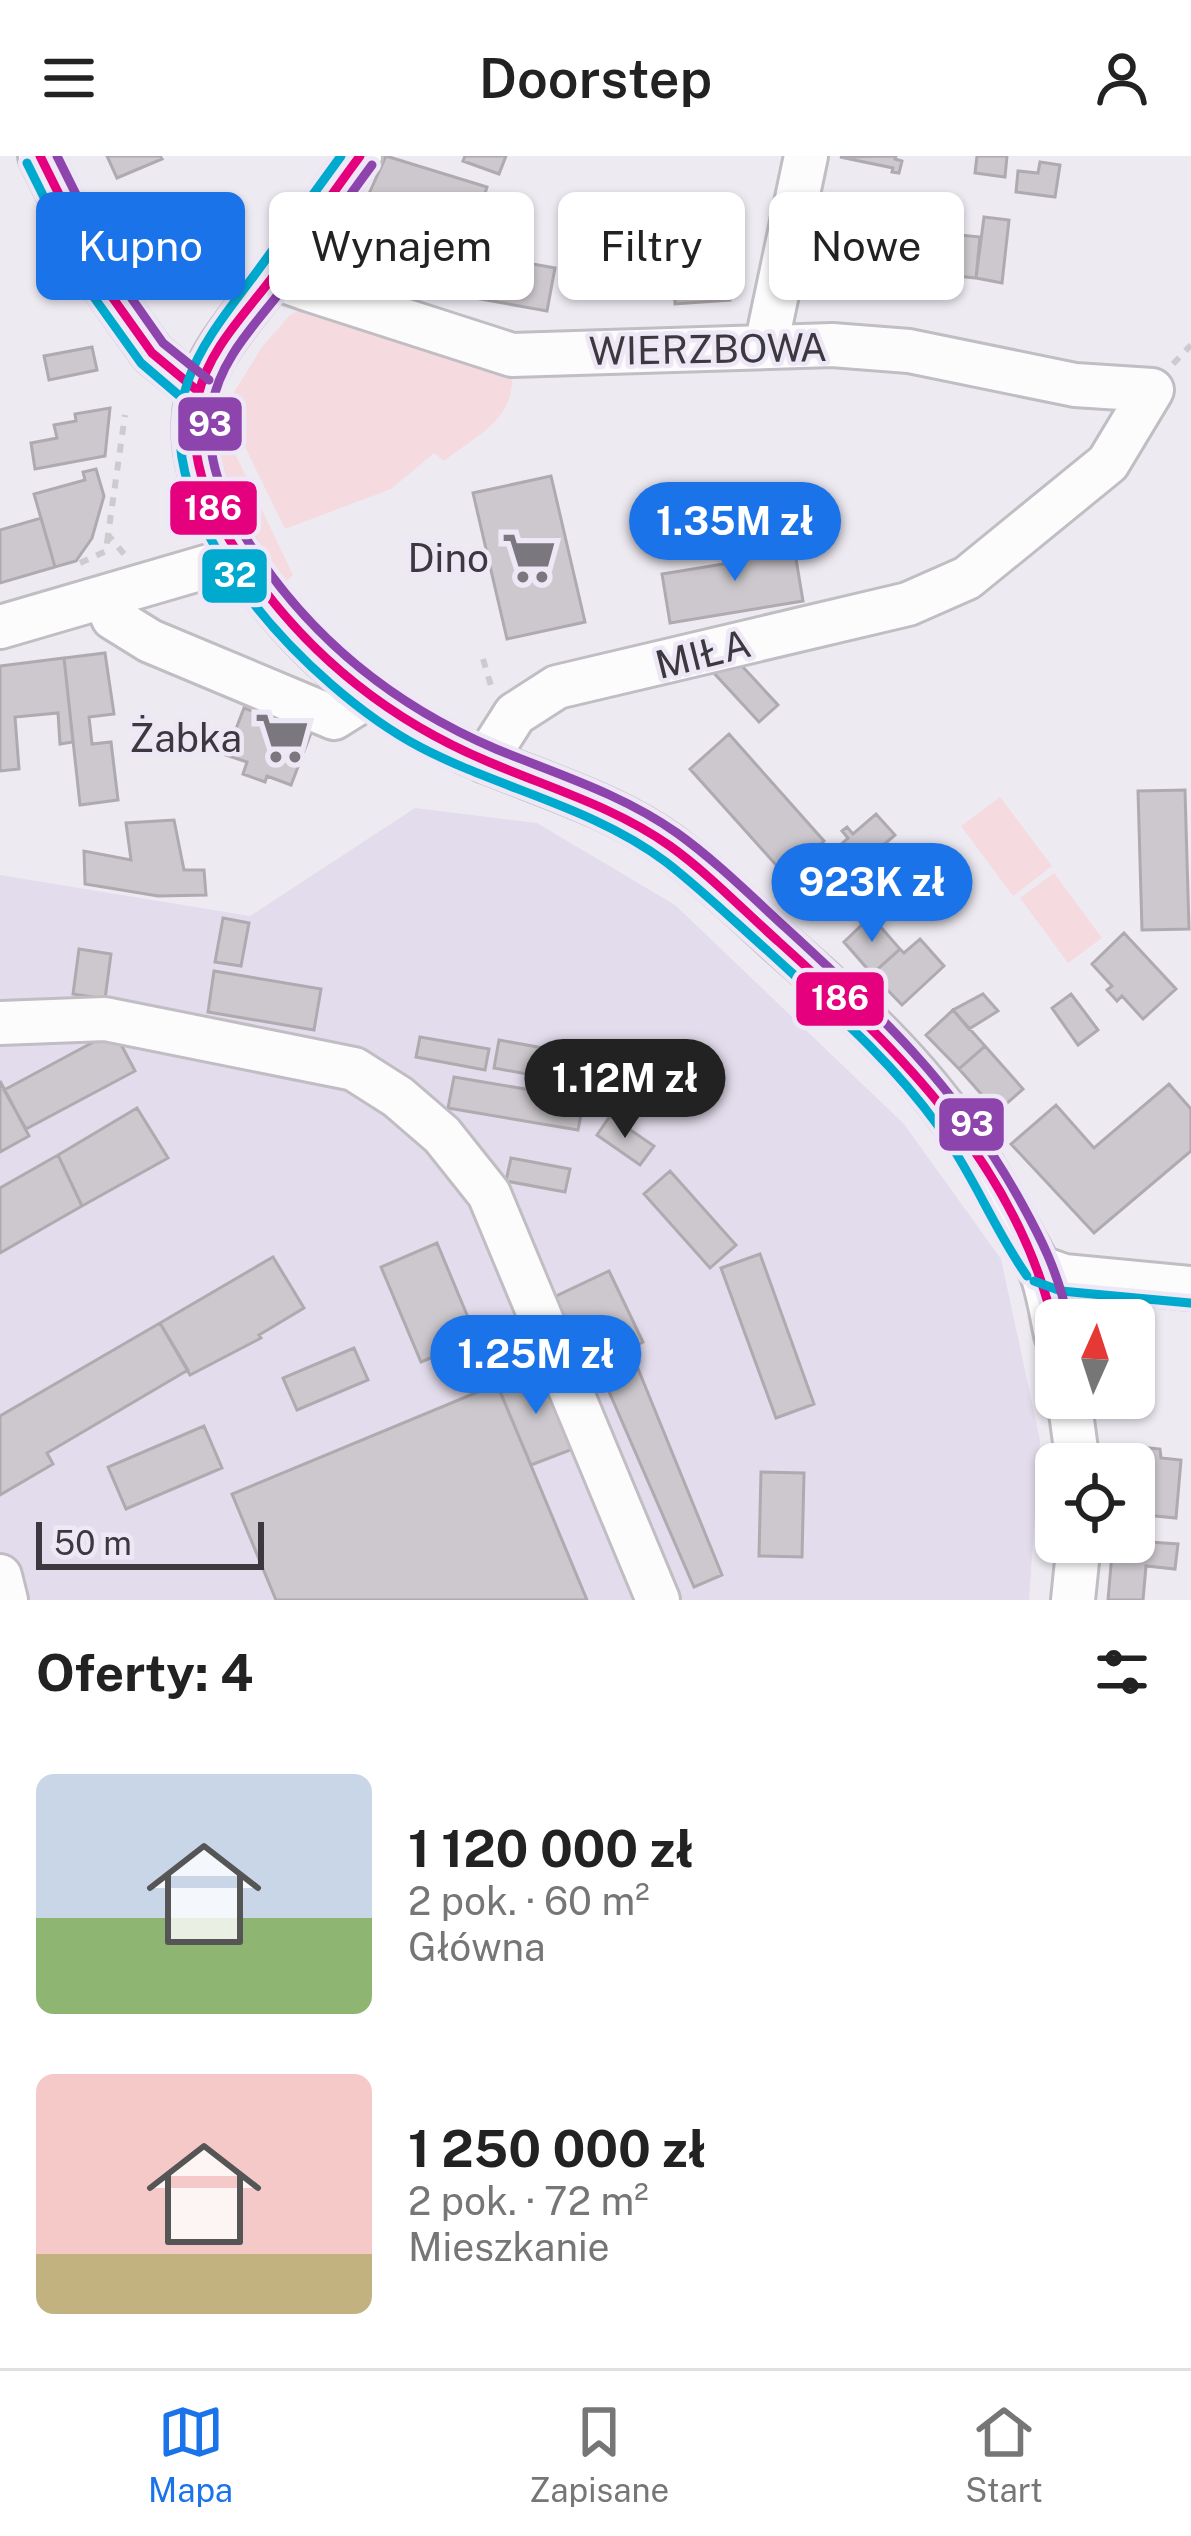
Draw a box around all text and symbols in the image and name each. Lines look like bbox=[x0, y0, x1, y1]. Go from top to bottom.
icon: menu bbox=[36, 45, 102, 111]
icon: person bbox=[1089, 45, 1155, 111]
text: Doorstep bbox=[479, 47, 712, 110]
chip: Kupno bbox=[36, 192, 245, 300]
chip: Wynajem bbox=[269, 192, 534, 300]
chip: Filtry bbox=[558, 192, 745, 300]
chip: Nowe bbox=[769, 192, 964, 300]
street label: WIERZBOWA bbox=[588, 324, 828, 374]
line badge: 93 bbox=[176, 395, 244, 453]
text: 93 bbox=[188, 405, 232, 443]
line badge: 186 bbox=[168, 479, 259, 537]
pin: 1.35M zł bbox=[611, 482, 859, 584]
text: 186 bbox=[184, 489, 242, 527]
text: 1.35M zł bbox=[656, 498, 814, 544]
supermarket icon: Dino bbox=[500, 529, 558, 587]
place label: Dino bbox=[407, 535, 489, 581]
line badge: 32 bbox=[200, 547, 269, 605]
text: 32 bbox=[214, 556, 256, 594]
street label: MIŁA bbox=[651, 620, 755, 688]
supermarket icon: Żabka bbox=[253, 709, 311, 767]
place label: Żabka bbox=[129, 715, 242, 761]
pin: 923K zł bbox=[761, 843, 983, 945]
text: 923K zł bbox=[799, 859, 946, 905]
line badge: 186 bbox=[794, 970, 886, 1028]
text: 186 bbox=[811, 979, 869, 1017]
pin: 1.12M zł bbox=[501, 1039, 749, 1141]
text: 1.12M zł bbox=[551, 1055, 699, 1101]
line badge: 93 bbox=[937, 1096, 1006, 1153]
text: 93 bbox=[950, 1105, 994, 1143]
north arrow bbox=[1035, 1299, 1155, 1419]
map controls bbox=[1035, 1299, 1155, 1563]
pin: 1.25M zł bbox=[412, 1315, 660, 1417]
text: 1.25M zł bbox=[457, 1331, 615, 1377]
button: locate bbox=[1035, 1443, 1155, 1563]
scale bar bbox=[36, 1516, 264, 1569]
text: 50 m bbox=[54, 1524, 132, 1562]
icon: filters bbox=[1089, 1639, 1155, 1705]
text: Oferty: 4 bbox=[36, 1643, 254, 1702]
text: 1 120 000 zł bbox=[408, 1819, 694, 1878]
icon: home bbox=[132, 1822, 276, 1966]
text: 2 pok. · 60 m² bbox=[408, 1878, 649, 1924]
text: Główna bbox=[408, 1924, 546, 1970]
text: 1 250 000 zł bbox=[408, 2119, 707, 2178]
icon: home bbox=[132, 2122, 276, 2266]
text: 2 pok. · 72 m² bbox=[408, 2178, 649, 2224]
text: Mieszkanie bbox=[408, 2224, 610, 2270]
tab: Mapa bbox=[148, 2399, 233, 2509]
tab: Zapisane bbox=[529, 2399, 669, 2509]
tab: Start bbox=[965, 2399, 1043, 2509]

